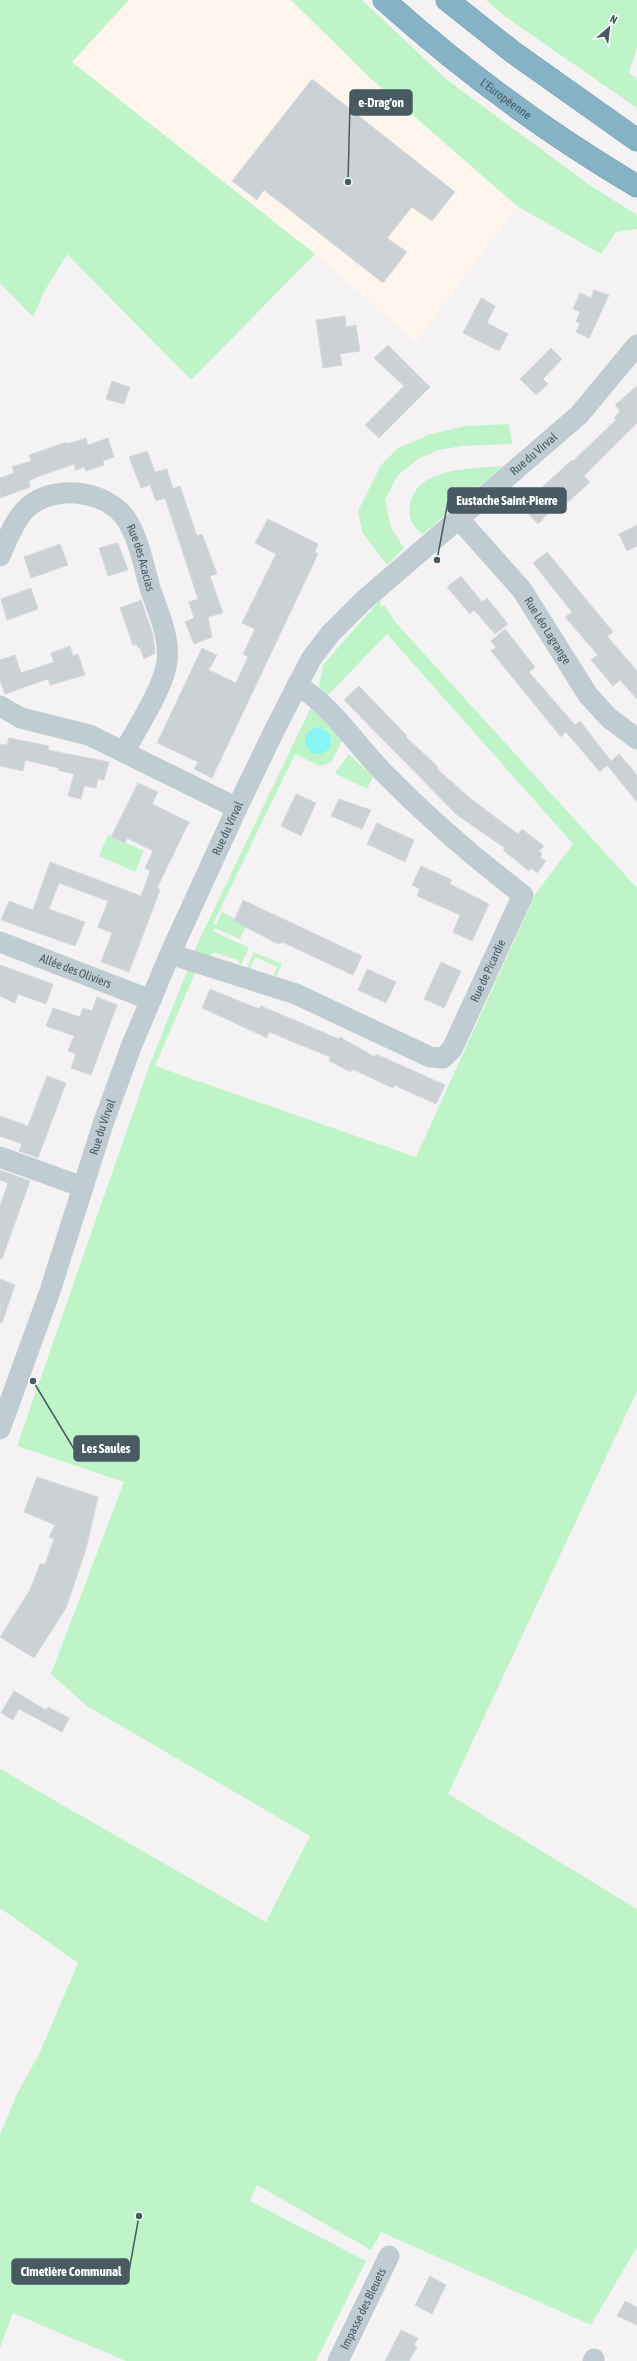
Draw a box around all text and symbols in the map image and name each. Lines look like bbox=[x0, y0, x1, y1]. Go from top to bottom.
north arrow bbox=[589, 8, 629, 48]
text: N bbox=[608, 12, 619, 26]
street label: L'Européenne bbox=[478, 76, 534, 122]
callout: e-Drag'on bbox=[350, 90, 412, 115]
text: e-Drag'on bbox=[358, 95, 404, 110]
street label: Rue du Virval bbox=[507, 429, 561, 478]
callout: Eustache Saint-Pierre bbox=[448, 488, 566, 513]
text: Eustache Saint-Pierre bbox=[456, 493, 558, 508]
street label: Rue des Acacias bbox=[124, 522, 158, 593]
street label: Rue Léo Lagrange bbox=[521, 594, 574, 667]
street label: Rue du Virval bbox=[209, 798, 246, 858]
street label: Rue de Picardie bbox=[467, 937, 509, 1005]
street label: Allée des Oliviers bbox=[38, 951, 113, 991]
street label: Rue du Virval bbox=[87, 1096, 119, 1157]
callout: Les Saules bbox=[74, 1436, 139, 1461]
text: Les Saules bbox=[82, 1441, 131, 1456]
callout: Cimetière Communal bbox=[12, 2259, 129, 2284]
text: Cimetière Communal bbox=[20, 2264, 122, 2279]
street label: Impasse des Bleuets bbox=[338, 2266, 389, 2352]

